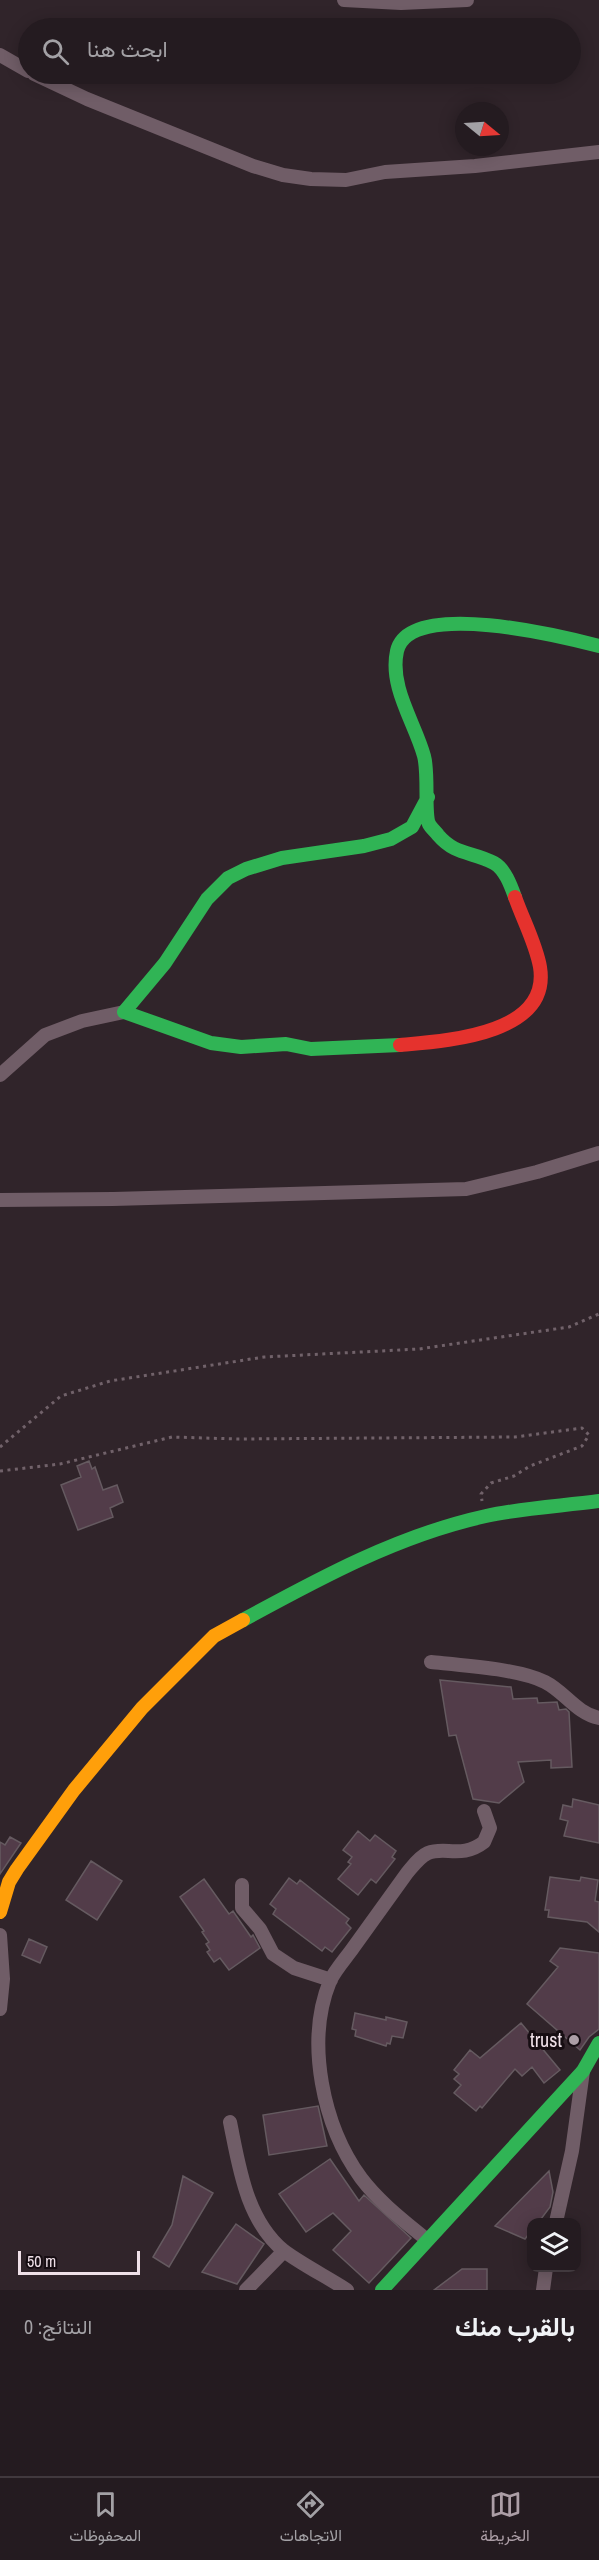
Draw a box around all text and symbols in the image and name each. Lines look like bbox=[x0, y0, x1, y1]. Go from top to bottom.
search box bbox=[18, 18, 581, 84]
text: ابحث هنا bbox=[87, 34, 168, 64]
icon: search bbox=[39, 35, 72, 68]
north arrow bbox=[455, 102, 509, 156]
place label: trust bbox=[530, 2026, 562, 2053]
marker: trust bbox=[567, 2033, 581, 2047]
map controls bbox=[527, 2218, 581, 2272]
button: layers bbox=[527, 2218, 581, 2272]
scale bar bbox=[18, 2248, 140, 2276]
text: 50 m bbox=[27, 2250, 56, 2272]
text: بالقرب منك bbox=[455, 2309, 575, 2344]
text: النتائج: 0 bbox=[24, 2313, 92, 2340]
tab: المحفوظات bbox=[69, 2488, 141, 2550]
tab: الاتجاهات bbox=[280, 2488, 342, 2550]
tab: الخريطة bbox=[480, 2488, 530, 2550]

